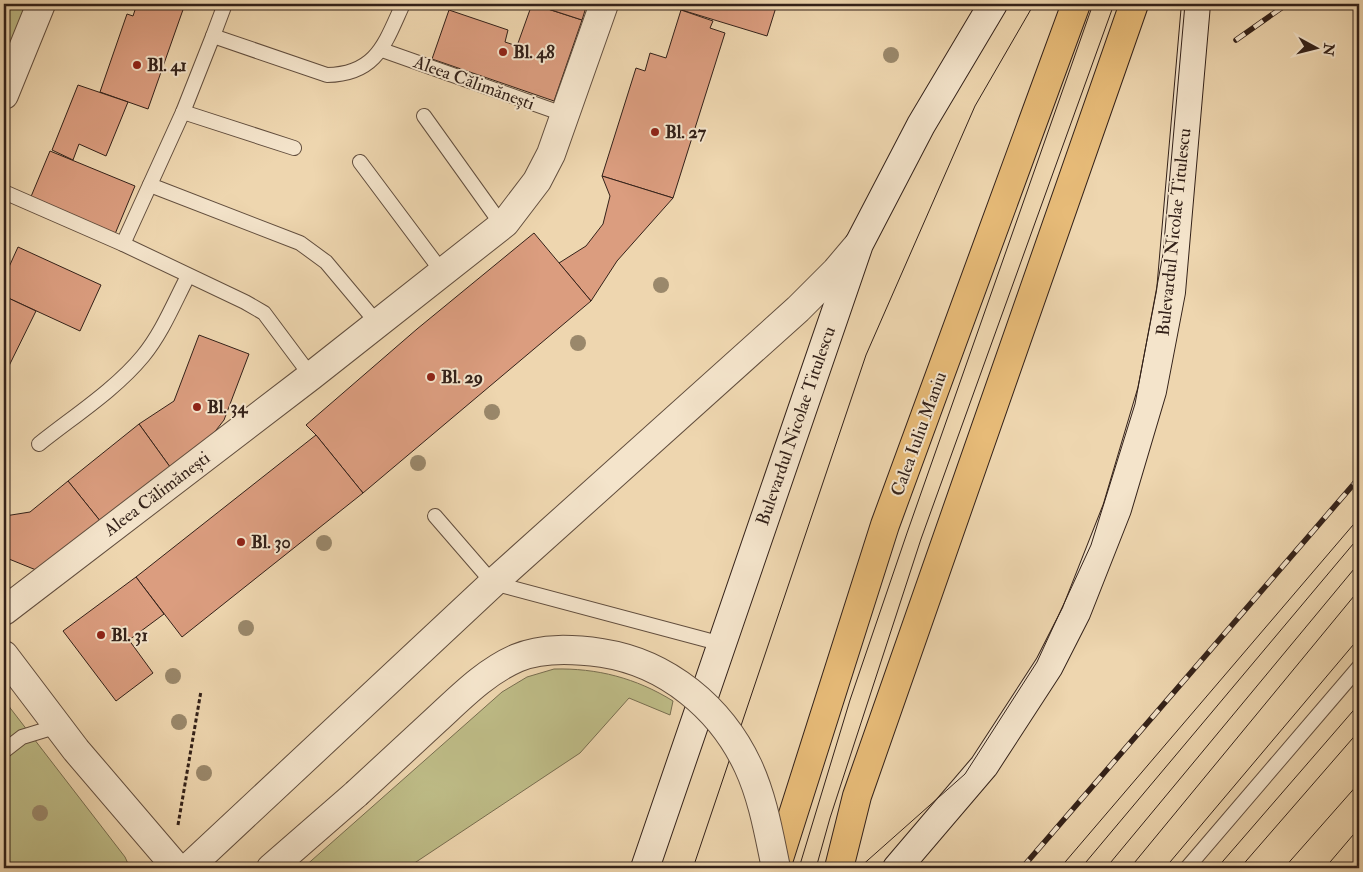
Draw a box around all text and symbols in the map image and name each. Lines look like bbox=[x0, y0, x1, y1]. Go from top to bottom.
north arrow bbox=[1290, 22, 1340, 72]
place label: Bl. 48 bbox=[513, 41, 555, 64]
text: N bbox=[1319, 41, 1338, 57]
marker: Bl. 48 bbox=[497, 46, 509, 58]
street label: Aleea Călimănești bbox=[409, 50, 538, 116]
place label: Bl. 41 bbox=[147, 54, 187, 77]
marker: Bl. 41 bbox=[131, 59, 143, 71]
place label: Bl. 27 bbox=[665, 121, 707, 144]
marker: Bl. 27 bbox=[649, 126, 661, 138]
street label: Bulevardul Nicolae Titulescu bbox=[1152, 127, 1196, 337]
street label: Bulevardul Nicolae Titulescu bbox=[751, 323, 841, 529]
place label: Bl. 29 bbox=[441, 366, 483, 389]
street label: Calea Iuliu Maniu bbox=[886, 369, 952, 499]
marker: Bl. 29 bbox=[425, 371, 437, 383]
place label: Bl. 34 bbox=[207, 396, 248, 419]
marker: Bl. 34 bbox=[191, 401, 203, 413]
street label: Aleea Călimănești bbox=[99, 446, 215, 542]
place label: Bl. 30 bbox=[251, 531, 291, 554]
marker: Bl. 30 bbox=[235, 536, 247, 548]
place label: Bl. 31 bbox=[111, 624, 148, 647]
marker: Bl. 31 bbox=[95, 629, 107, 641]

